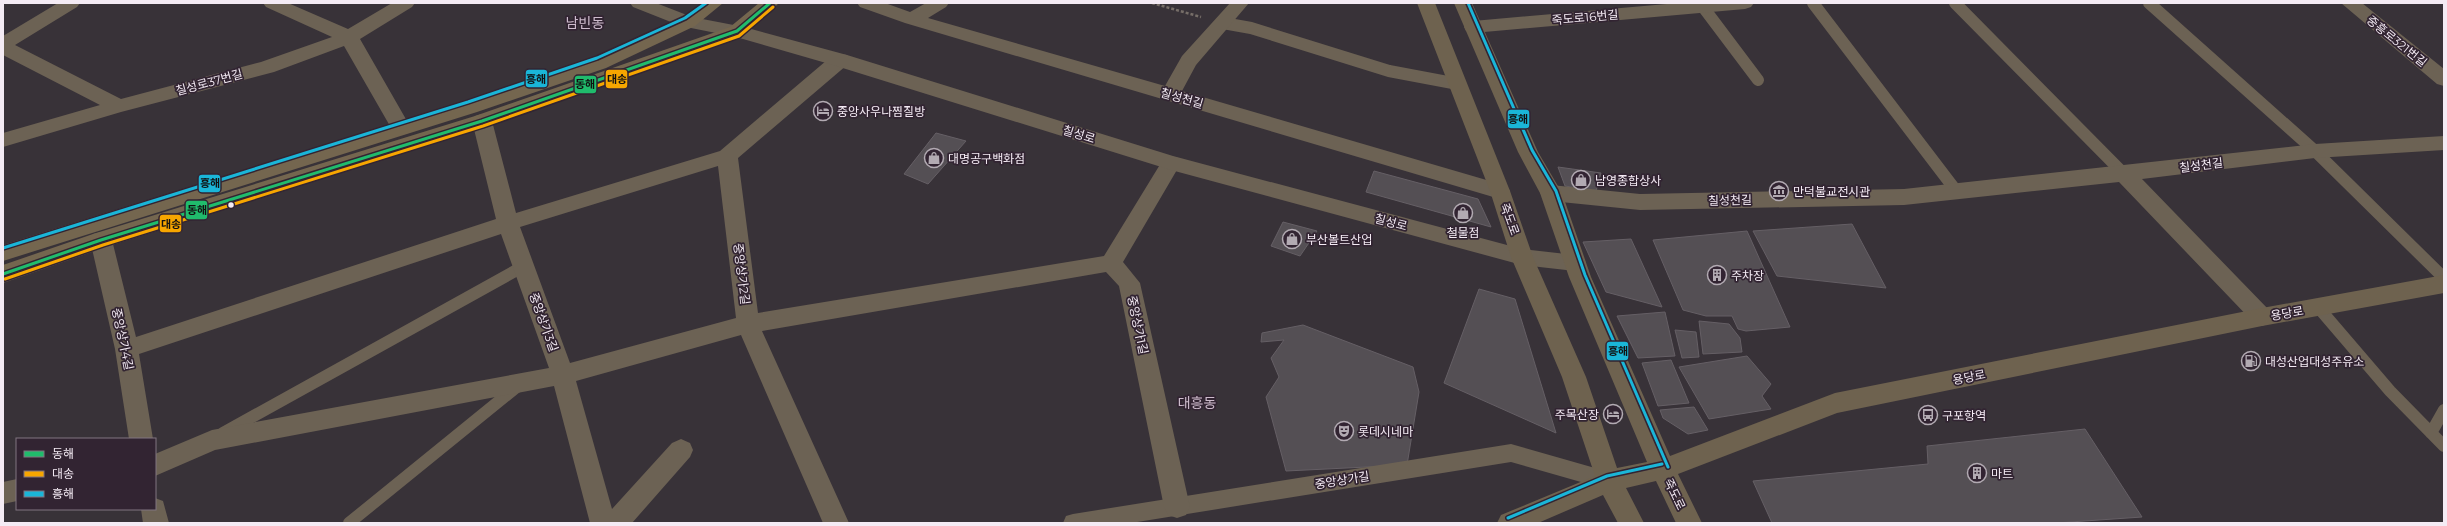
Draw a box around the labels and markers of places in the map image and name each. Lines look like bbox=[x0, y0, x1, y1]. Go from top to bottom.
hotel icon: 중앙사우나찜질방 bbox=[812, 100, 834, 122]
place label: 중앙사우나찜질방 bbox=[837, 104, 925, 119]
shop icon: 대명공구백화점 bbox=[923, 147, 945, 169]
place label: 대명공구백화점 bbox=[948, 151, 1025, 166]
shop icon: 남영종합상사 bbox=[1570, 169, 1592, 191]
place label: 남영종합상사 bbox=[1595, 173, 1661, 188]
museum icon: 만덕불교전시관 bbox=[1768, 180, 1790, 202]
place label: 만덕불교전시관 bbox=[1793, 184, 1870, 199]
unlabelled marker bbox=[226, 200, 236, 210]
shop icon: 철물점 bbox=[1452, 202, 1474, 224]
place label: 철물점 bbox=[1446, 225, 1480, 240]
shop icon: 부산볼트산업 bbox=[1281, 228, 1303, 250]
place label: 부산볼트산업 bbox=[1306, 232, 1372, 247]
building icon: 주차장 bbox=[1706, 264, 1728, 286]
place label: 주차장 bbox=[1731, 268, 1764, 283]
fuel station icon: 대성산업대성주유소 bbox=[2240, 350, 2262, 372]
place label: 대성산업대성주유소 bbox=[2265, 354, 2364, 369]
hotel icon: 주목산장 bbox=[1602, 403, 1624, 425]
bus stop icon: 구포항역 bbox=[1917, 404, 1939, 426]
place label: 주목산장 bbox=[1555, 407, 1599, 422]
place label: 구포항역 bbox=[1942, 408, 1986, 423]
theatre icon: 롯데시네마 bbox=[1333, 420, 1355, 442]
place label: 롯데시네마 bbox=[1358, 424, 1413, 439]
building icon: 마트 bbox=[1966, 462, 1988, 484]
place label: 마트 bbox=[1991, 466, 2013, 481]

